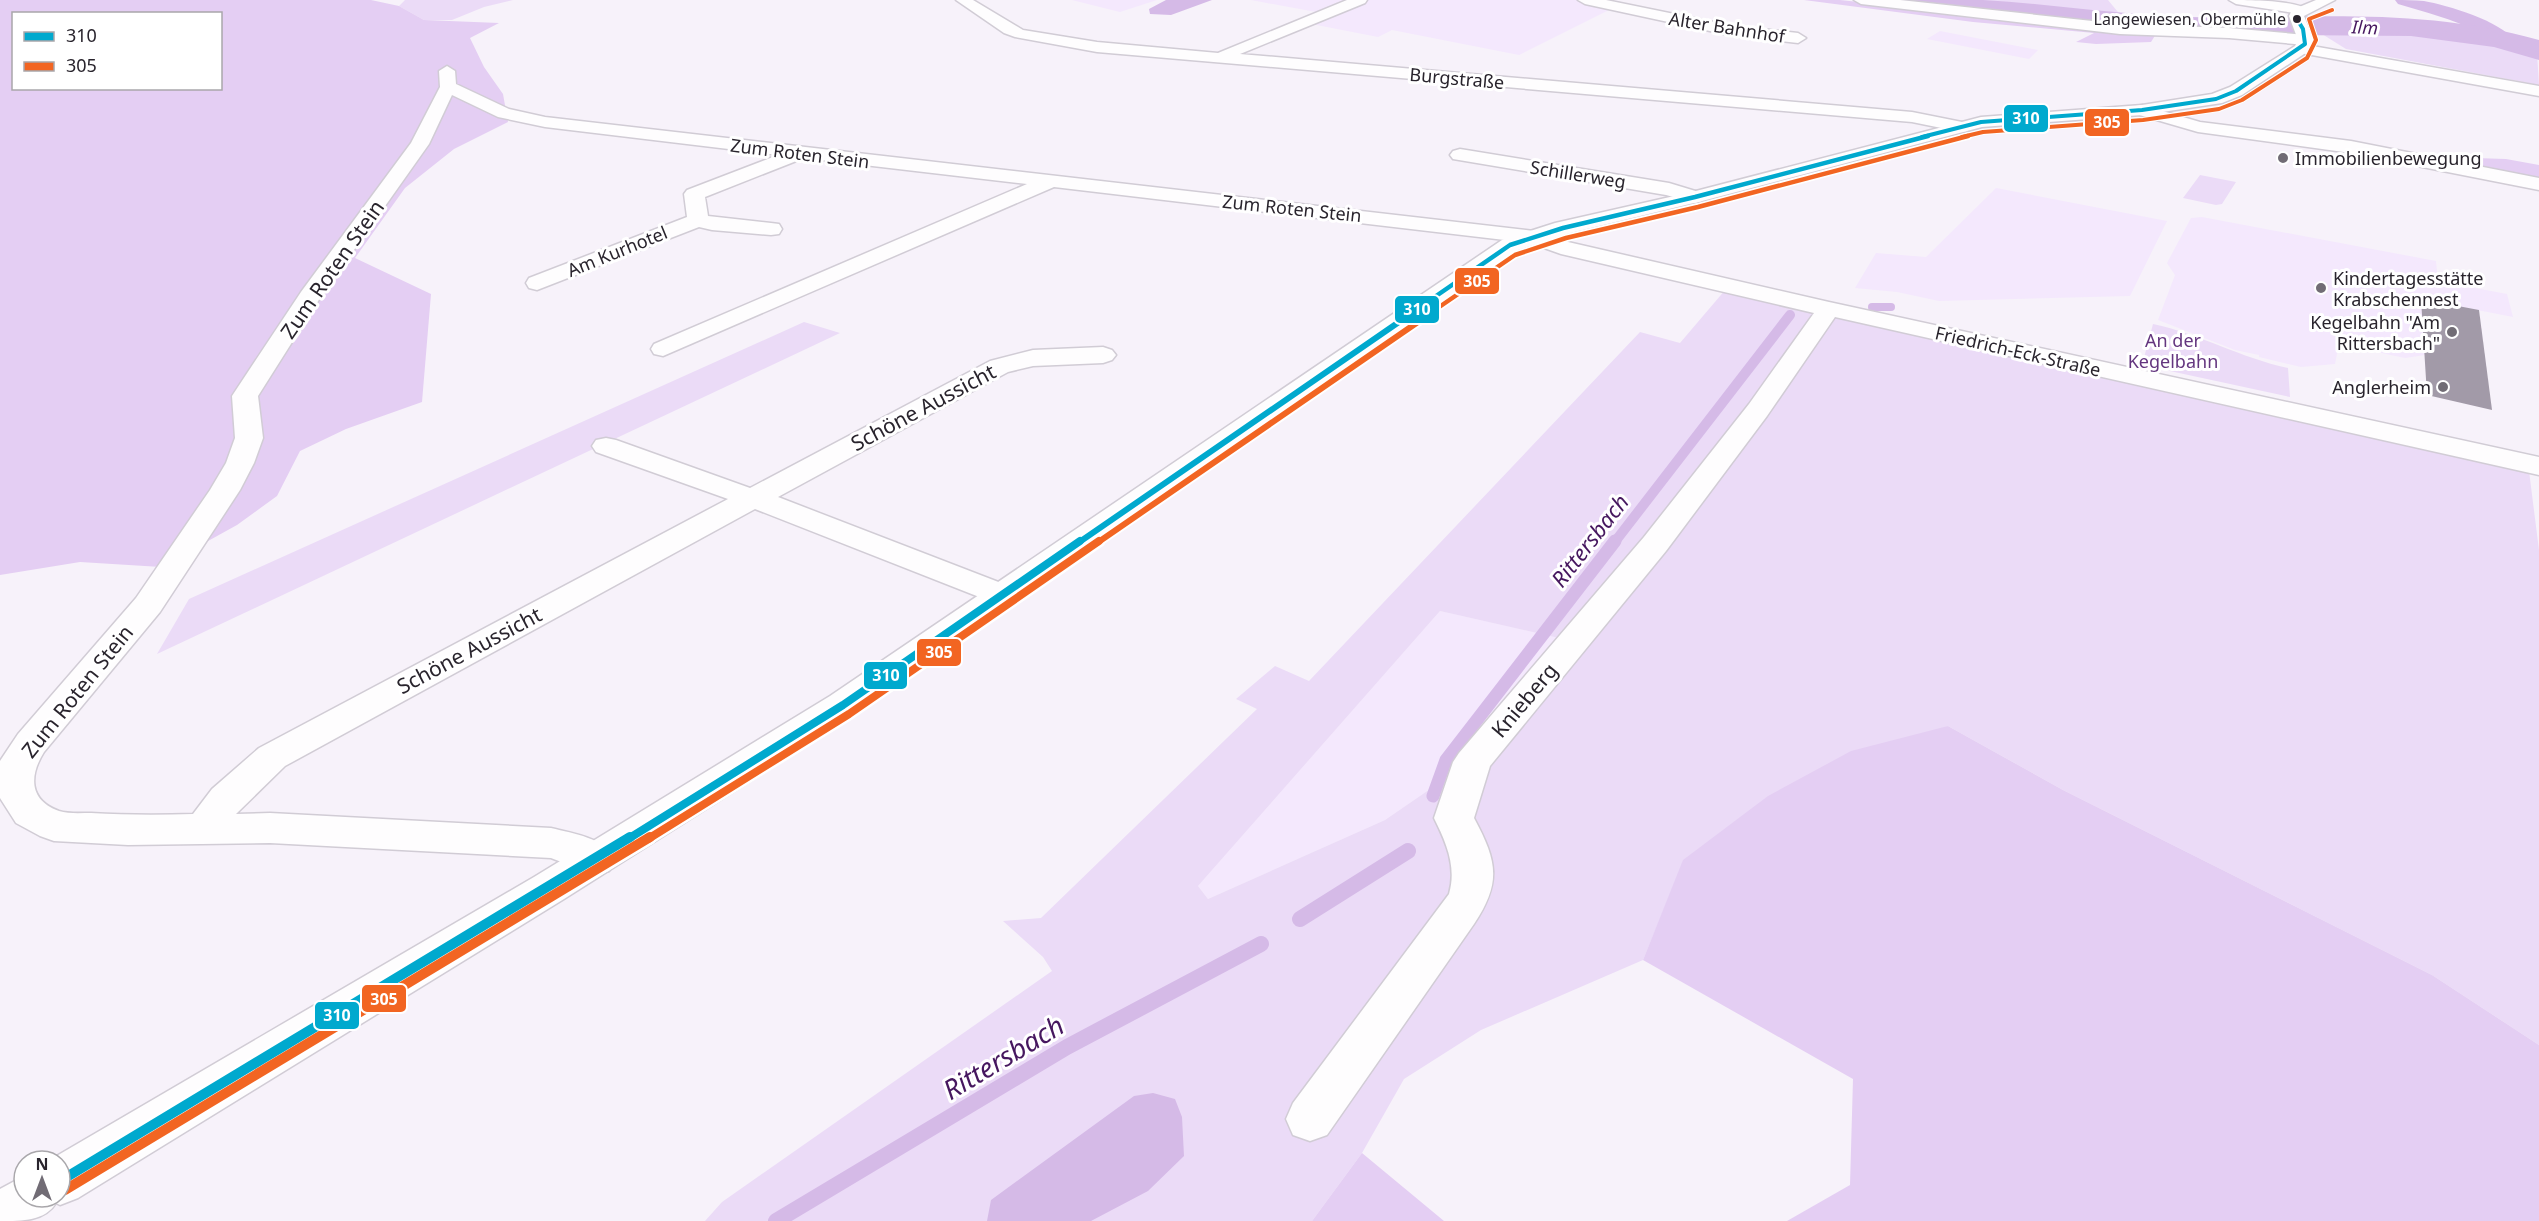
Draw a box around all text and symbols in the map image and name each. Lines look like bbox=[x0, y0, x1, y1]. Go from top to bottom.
street label: Alter Bahnhof bbox=[1667, 6, 1788, 48]
place label: Langewiesen, Obermühle bbox=[2094, 8, 2286, 30]
legend bbox=[12, 12, 222, 90]
marker: Langewiesen, Obermühle bbox=[2291, 13, 2303, 25]
water label: Ilm bbox=[2350, 14, 2379, 40]
text: 310 bbox=[66, 23, 97, 47]
text: 305 bbox=[66, 53, 97, 77]
street label: Burgstraße bbox=[1409, 62, 1505, 94]
line badge: 310 bbox=[2003, 104, 2049, 133]
text: 310 bbox=[2012, 107, 2040, 129]
line badge: 305 bbox=[2084, 108, 2130, 137]
text: 305 bbox=[2093, 111, 2121, 133]
street label: Zum Roten Stein bbox=[729, 133, 871, 173]
place label: Immobilienbewegung bbox=[2295, 146, 2481, 170]
marker: Immobilienbewegung bbox=[2276, 151, 2290, 165]
street label: Schillerweg bbox=[1528, 155, 1628, 193]
street label: Zum Roten Stein bbox=[1221, 189, 1363, 227]
street label: Zum Roten Stein bbox=[274, 194, 390, 344]
street label: Am Kurhotel bbox=[563, 220, 671, 282]
place label: Kindertagesstätte Krabschennest bbox=[2333, 266, 2483, 311]
line badge: 305 bbox=[1454, 267, 1500, 295]
text: 305 bbox=[1463, 270, 1491, 292]
marker: Kindertagesstätte Krabschennest bbox=[2314, 281, 2328, 295]
line badge: 310 bbox=[1394, 295, 1440, 324]
text: 310 bbox=[1403, 298, 1431, 320]
place label: Kegelbahn "Am Rittersbach" bbox=[2310, 310, 2440, 355]
street label: Friedrich-Eck-Straße bbox=[1933, 320, 2103, 382]
marker: Kegelbahn "Am Rittersbach" bbox=[2445, 325, 2459, 339]
park label: An der Kegelbahn bbox=[2128, 328, 2218, 373]
street label: Schöne Aussicht bbox=[846, 357, 1001, 457]
place label: Anglerheim bbox=[2332, 375, 2431, 399]
marker: Anglerheim bbox=[2436, 380, 2450, 394]
water label: Rittersbach bbox=[1543, 487, 1635, 593]
street label: Schöne Aussicht bbox=[392, 600, 547, 700]
street label: Zum Roten Stein bbox=[15, 619, 139, 763]
line badge: 305 bbox=[916, 638, 962, 667]
text: 305 bbox=[925, 641, 953, 663]
street label: Knieberg bbox=[1485, 657, 1563, 743]
line badge: 310 bbox=[863, 661, 908, 690]
text: 310 bbox=[872, 664, 900, 686]
line badge: 305 bbox=[361, 984, 407, 1013]
text: 305 bbox=[370, 988, 398, 1010]
line badge: 310 bbox=[314, 1001, 360, 1030]
text: 310 bbox=[323, 1004, 351, 1026]
water label: Rittersbach bbox=[936, 1006, 1070, 1108]
north arrow bbox=[12, 1149, 72, 1209]
text: N bbox=[35, 1153, 49, 1175]

